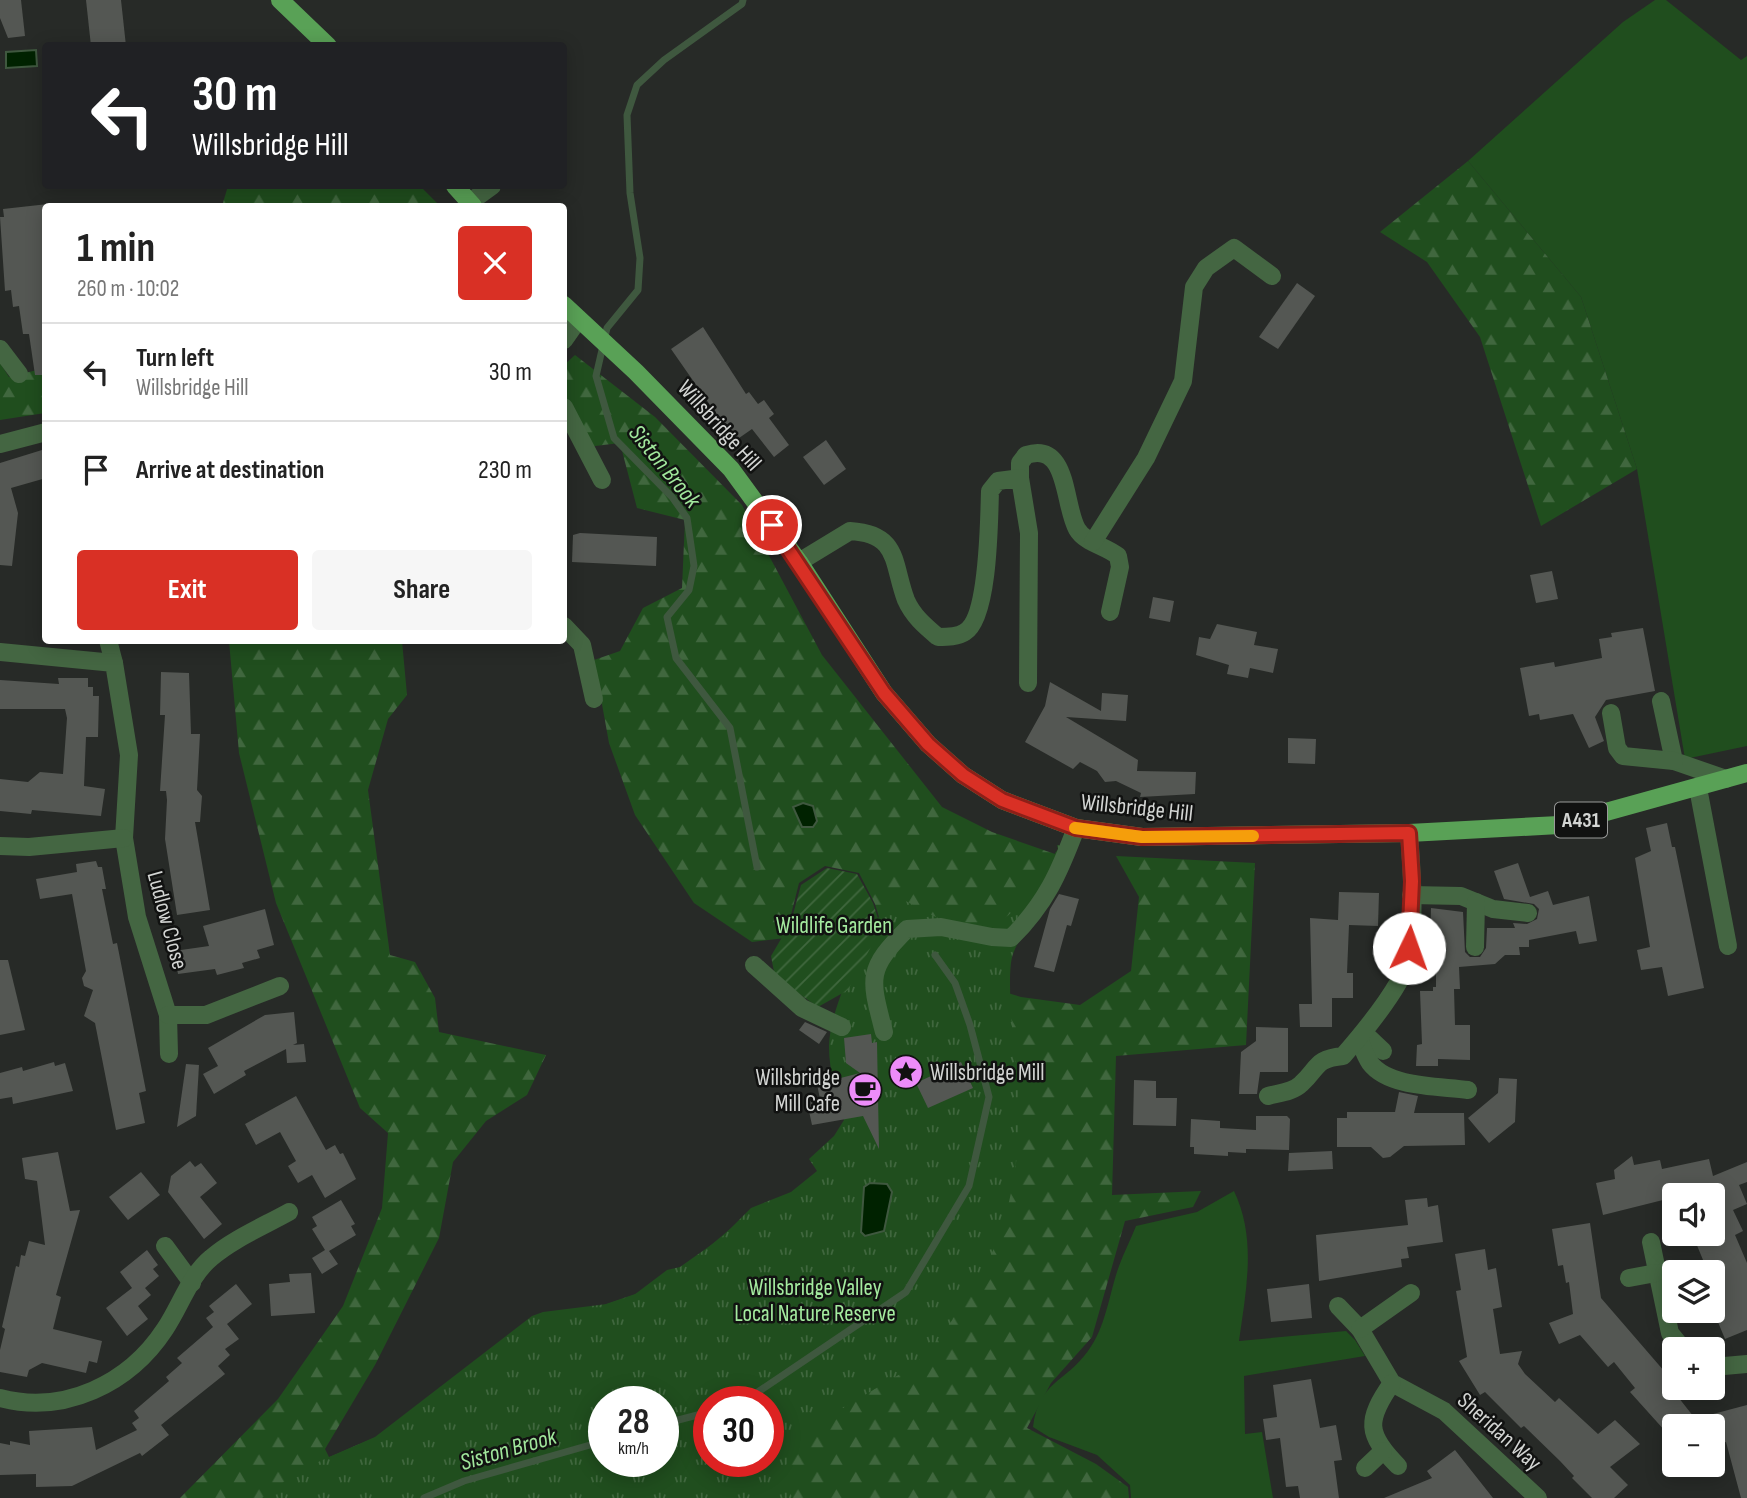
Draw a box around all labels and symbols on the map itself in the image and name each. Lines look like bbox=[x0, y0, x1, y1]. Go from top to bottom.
street label: Willsbridge Hill bbox=[671, 374, 767, 477]
water label: Siston Brook bbox=[622, 419, 708, 515]
pin bbox=[742, 495, 802, 555]
street label: Willsbridge Hill bbox=[1079, 788, 1194, 828]
road number: A431 bbox=[1555, 802, 1607, 838]
street label: Ludlow Close bbox=[141, 868, 194, 972]
position arrow bbox=[1372, 911, 1446, 985]
park label: Wildlife Garden bbox=[776, 912, 892, 940]
place icon: Willsbridge Mill bbox=[887, 1053, 925, 1091]
place label: Willsbridge Mill bbox=[930, 1059, 1045, 1087]
place label: Willsbridge Mill Cafe bbox=[756, 1064, 840, 1118]
cafe icon: Willsbridge Mill Cafe bbox=[846, 1071, 884, 1109]
park label: Willsbridge Valley Local Nature Reserve bbox=[734, 1274, 896, 1328]
speed limit sign: 30 bbox=[693, 1386, 784, 1477]
street label: Sheridan Way bbox=[1451, 1387, 1547, 1477]
water label: Siston Brook bbox=[457, 1422, 561, 1477]

